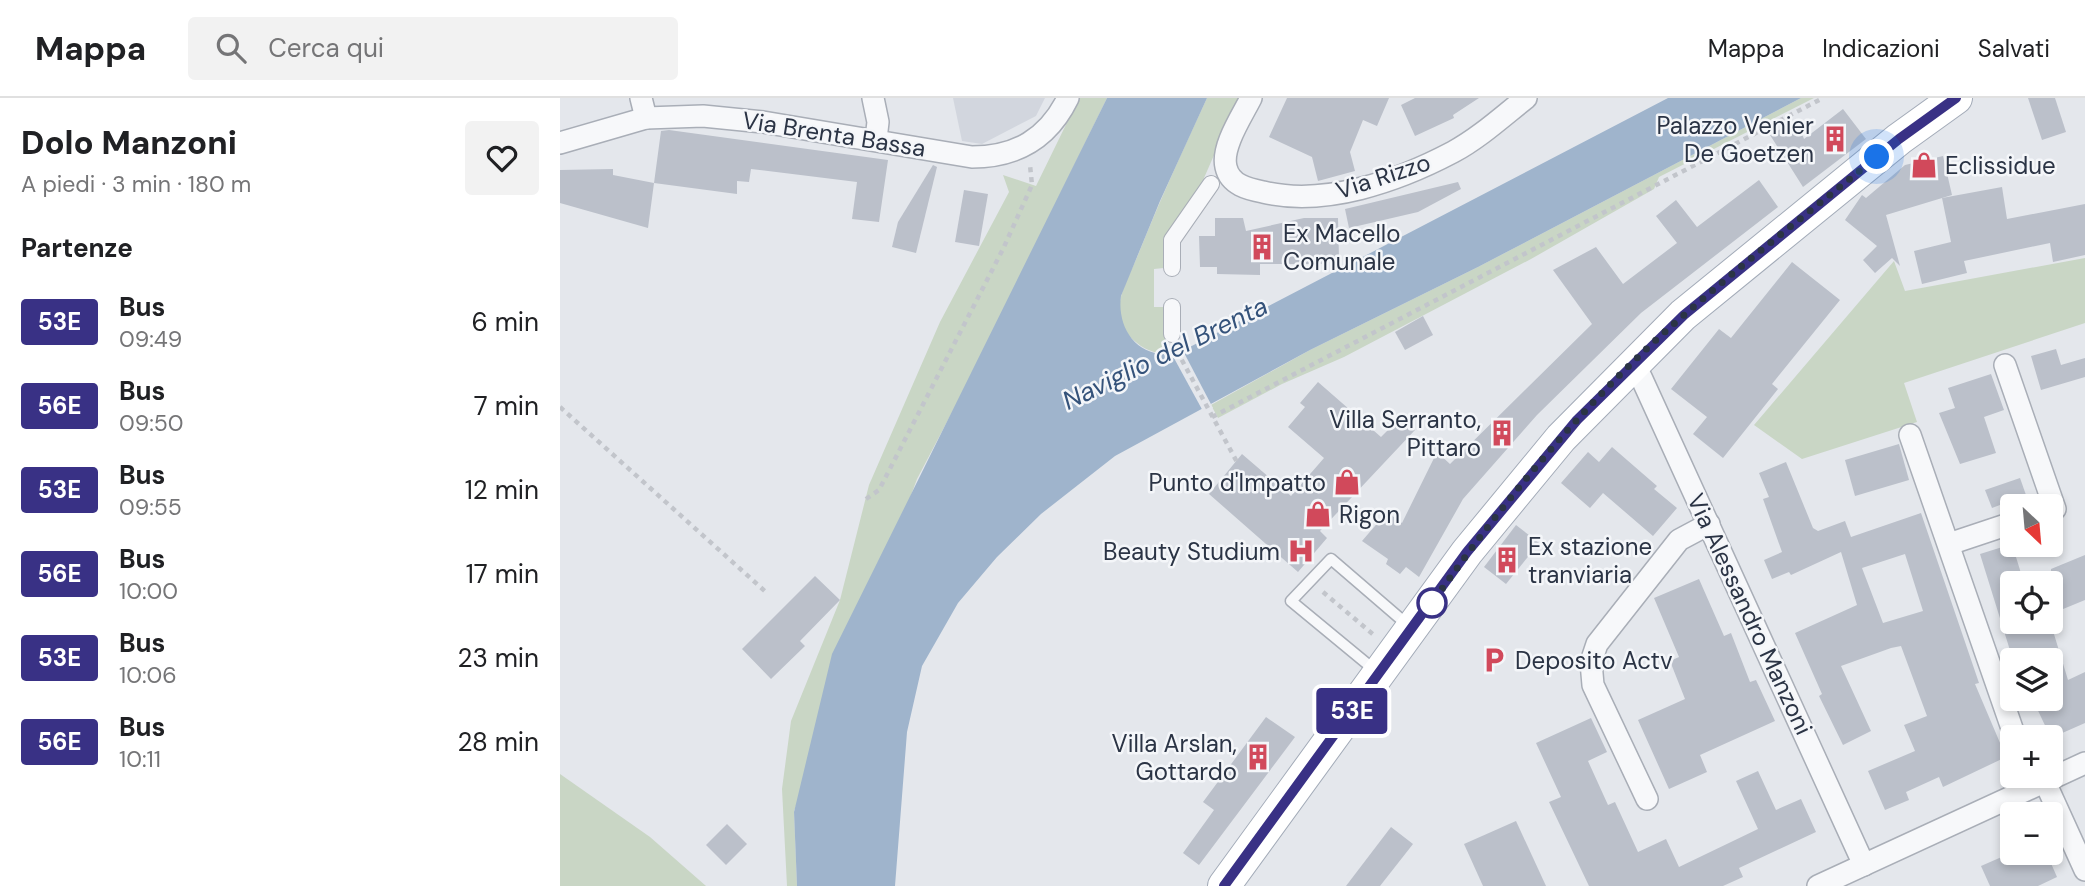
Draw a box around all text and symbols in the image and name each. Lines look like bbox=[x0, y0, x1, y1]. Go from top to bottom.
search box bbox=[188, 17, 678, 80]
text: Mappa bbox=[35, 27, 146, 70]
icon: search bbox=[212, 29, 250, 67]
text: Cerca qui bbox=[268, 31, 384, 65]
text: Mappa bbox=[1708, 33, 1784, 64]
text: Indicazioni bbox=[1822, 33, 1940, 64]
text: Salvati bbox=[1978, 33, 2050, 64]
street label: Via Brenta Bassa bbox=[740, 104, 928, 164]
place label: Palazzo Venier De Goetzen bbox=[1656, 110, 1814, 169]
text: Dolo Manzoni bbox=[21, 121, 237, 164]
button: heart bbox=[465, 121, 539, 195]
building icon: Palazzo Venier De Goetzen bbox=[1820, 124, 1850, 154]
your location bbox=[1859, 139, 1894, 174]
street label: Via Rizzo bbox=[1332, 146, 1434, 206]
shop icon: Eclissidue bbox=[1909, 150, 1939, 180]
place label: Eclissidue bbox=[1945, 150, 2056, 181]
text: A piedi · 3 min · 180 m bbox=[21, 169, 251, 199]
place label: Ex Macello Comunale bbox=[1283, 218, 1400, 277]
text: Partenze bbox=[21, 231, 133, 265]
building icon: Ex Macello Comunale bbox=[1247, 232, 1277, 262]
water label: Naviglio del Brenta bbox=[1057, 288, 1273, 418]
text: Bus bbox=[119, 290, 165, 324]
text: 6 min bbox=[471, 305, 539, 339]
text: 53E bbox=[38, 306, 81, 337]
text: 09:49 bbox=[119, 324, 182, 354]
text: Bus bbox=[119, 374, 165, 408]
text: 7 min bbox=[474, 389, 539, 423]
text: 56E bbox=[37, 390, 82, 421]
place label: Villa Serranto, Pittaro bbox=[1329, 404, 1481, 463]
text: 09:50 bbox=[119, 408, 184, 438]
building icon: Villa Serranto, Pittaro bbox=[1487, 418, 1517, 448]
text: Bus bbox=[119, 458, 165, 492]
place label: Punto d'Impatto bbox=[1149, 467, 1326, 498]
shop icon: Punto d'Impatto bbox=[1332, 467, 1362, 497]
text: 12 min bbox=[465, 473, 539, 507]
text: 53E bbox=[38, 474, 81, 505]
street label: Via Alessandro Manzoni bbox=[1680, 488, 1820, 740]
text: 09:55 bbox=[119, 492, 182, 522]
north arrow bbox=[2000, 494, 2063, 556]
map controls bbox=[2000, 494, 2063, 865]
shop icon: Rigon bbox=[1303, 499, 1333, 529]
place label: Rigon bbox=[1339, 499, 1400, 530]
place label: Ex stazione tranviaria bbox=[1528, 531, 1652, 590]
place label: Beauty Studium bbox=[1103, 536, 1280, 567]
hospital icon: Beauty Studium bbox=[1286, 536, 1316, 566]
text: Bus bbox=[119, 542, 165, 576]
building icon: Ex stazione tranviaria bbox=[1492, 545, 1522, 575]
text: 17 min bbox=[466, 557, 539, 591]
text: 56E bbox=[37, 558, 82, 589]
button: locate bbox=[2000, 571, 2063, 634]
text: 10:00 bbox=[119, 576, 178, 606]
unlabelled marker bbox=[1417, 588, 1447, 618]
text: Bus bbox=[119, 626, 165, 660]
text: 23 min bbox=[457, 641, 539, 675]
text: 53E bbox=[38, 642, 81, 673]
parking icon: Deposito Actv bbox=[1479, 645, 1509, 675]
place label: Deposito Actv bbox=[1515, 645, 1673, 676]
button: layers bbox=[2000, 648, 2063, 711]
text: 10:06 bbox=[119, 660, 177, 690]
line badge: 53E bbox=[1312, 688, 1392, 734]
text: 53E bbox=[1330, 695, 1374, 726]
text: Bus bbox=[119, 710, 165, 744]
text: 28 min bbox=[457, 725, 539, 759]
button: + bbox=[2000, 725, 2063, 788]
text: 56E bbox=[37, 726, 82, 757]
place label: Villa Arslan, Gottardo bbox=[1112, 728, 1237, 787]
building icon: Villa Arslan, Gottardo bbox=[1243, 742, 1273, 772]
text: 10:11 bbox=[119, 744, 161, 774]
button: − bbox=[2000, 802, 2063, 865]

